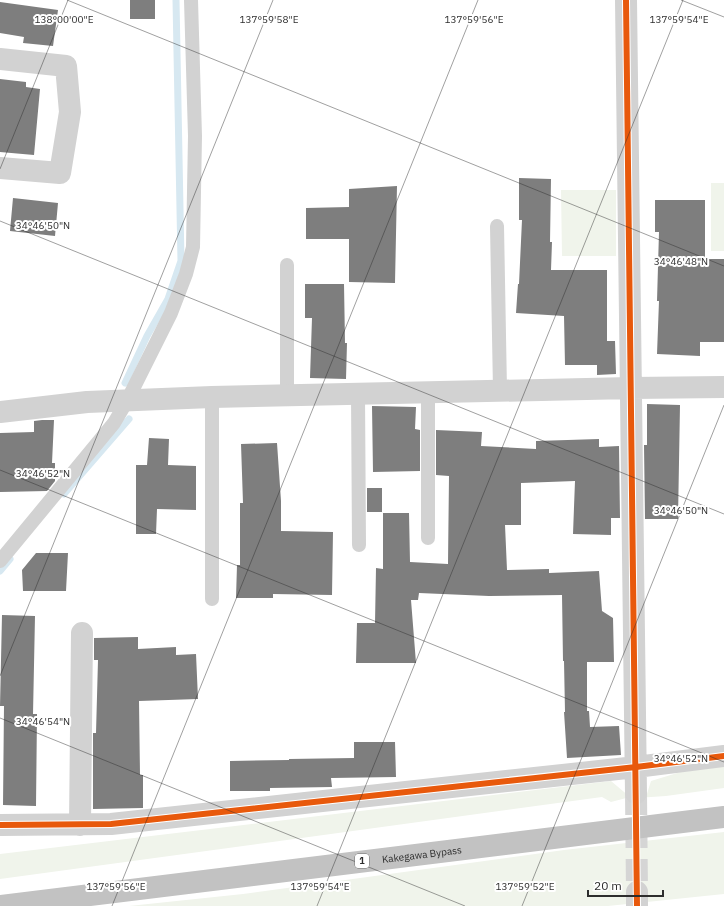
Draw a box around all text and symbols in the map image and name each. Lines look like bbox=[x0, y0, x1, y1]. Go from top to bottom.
text: 138°00'00"E bbox=[34, 13, 94, 26]
text: 137°59'58"E bbox=[239, 13, 299, 26]
text: 137°59'56"E bbox=[444, 13, 504, 26]
text: 137°59'54"E bbox=[649, 13, 709, 26]
text: 34°46'50"N bbox=[16, 219, 70, 232]
text: 34°46'48"N bbox=[654, 255, 708, 268]
text: 34°46'52"N bbox=[16, 467, 70, 480]
text: 34°46'50"N bbox=[654, 504, 708, 517]
text: 34°46'54"N bbox=[16, 715, 70, 728]
text: 34°46'52"N bbox=[654, 752, 708, 765]
street label: Kakegawa Bypass bbox=[381, 843, 463, 866]
road number: 1 bbox=[355, 854, 369, 868]
scale bar bbox=[588, 872, 663, 898]
text: 20 m bbox=[594, 878, 622, 893]
text: 137°59'56"E bbox=[86, 880, 146, 893]
text: 137°59'54"E bbox=[290, 880, 350, 893]
text: 137°59'52"E bbox=[495, 880, 555, 893]

